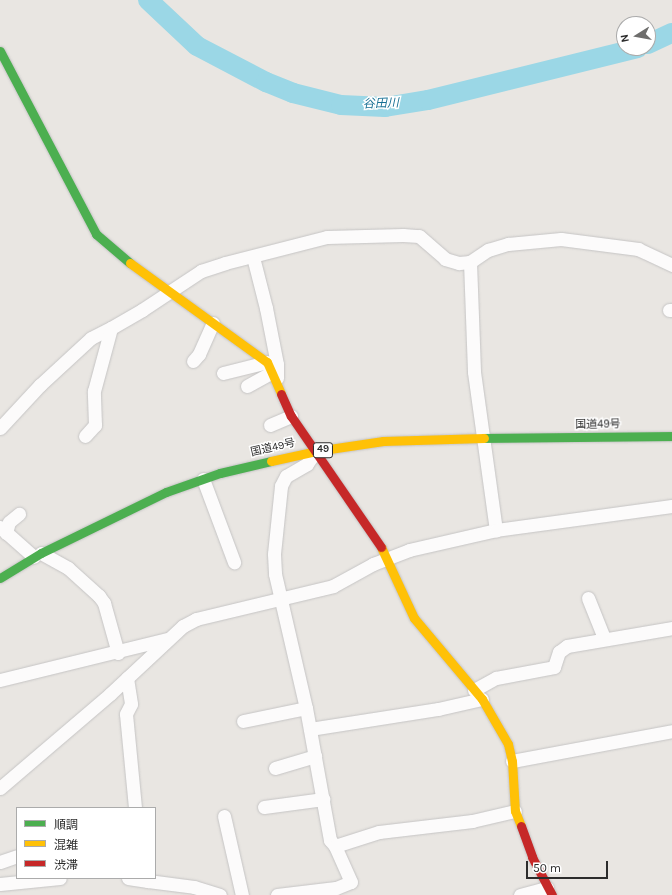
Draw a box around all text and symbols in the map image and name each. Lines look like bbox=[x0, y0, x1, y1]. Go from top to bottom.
north arrow bbox=[616, 16, 656, 56]
text: N bbox=[618, 33, 632, 43]
water label: 谷田川 bbox=[363, 96, 399, 112]
street label: 国道49号 bbox=[575, 418, 621, 432]
street label: 国道49号 bbox=[249, 436, 297, 460]
road number: 49 bbox=[312, 442, 334, 458]
legend bbox=[16, 807, 156, 879]
text: 順調 bbox=[54, 818, 78, 832]
text: 混雑 bbox=[54, 838, 78, 852]
scale bar bbox=[528, 853, 610, 879]
text: 渋滞 bbox=[54, 858, 78, 872]
text: 50 m bbox=[533, 861, 561, 875]

